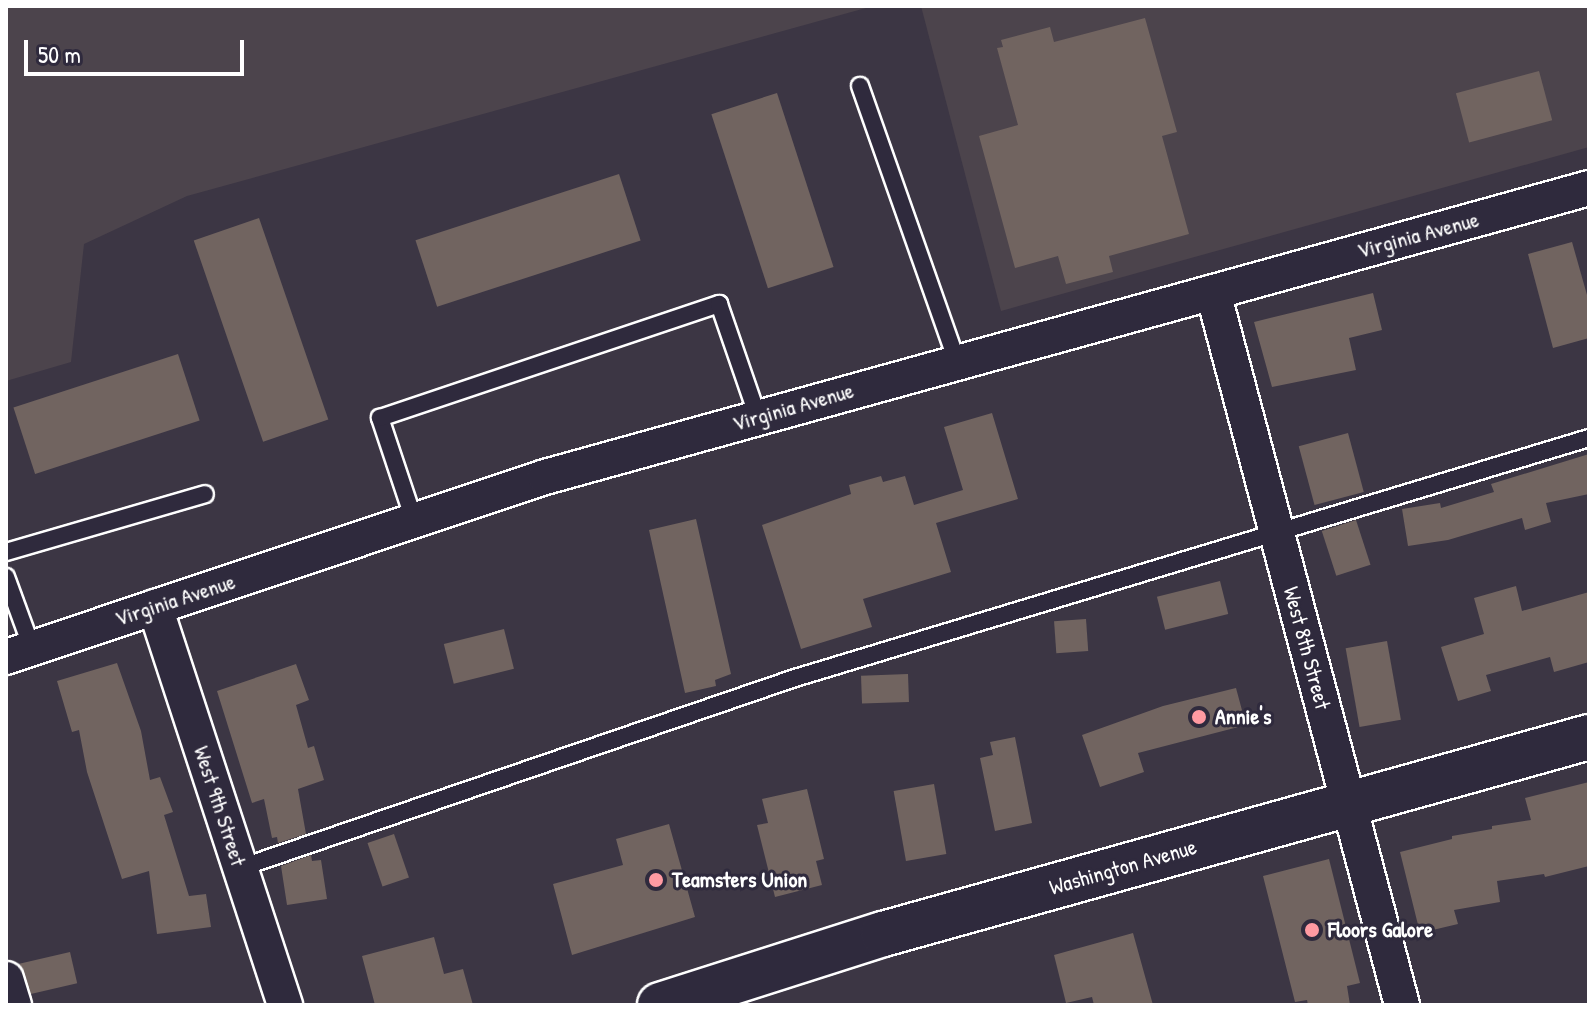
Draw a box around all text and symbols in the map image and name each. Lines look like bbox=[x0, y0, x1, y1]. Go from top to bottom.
scale bar bbox=[28, 24, 248, 74]
text: 50 m bbox=[38, 38, 81, 70]
street label: Virginia Avenue bbox=[1354, 206, 1482, 264]
street label: Virginia Avenue bbox=[729, 377, 857, 437]
street label: Virginia Avenue bbox=[112, 568, 238, 632]
street label: West 8th Street bbox=[1278, 584, 1336, 712]
place label: Annie's bbox=[1215, 704, 1271, 730]
marker: Annie's bbox=[1190, 708, 1208, 726]
street label: West 9th Street bbox=[188, 743, 252, 869]
street label: Washington Avenue bbox=[1046, 833, 1200, 901]
place label: Teamsters Union bbox=[672, 867, 807, 893]
marker: Teamsters Union bbox=[647, 871, 665, 889]
place label: Floors Galore bbox=[1328, 917, 1433, 943]
marker: Floors Galore bbox=[1303, 921, 1321, 939]

